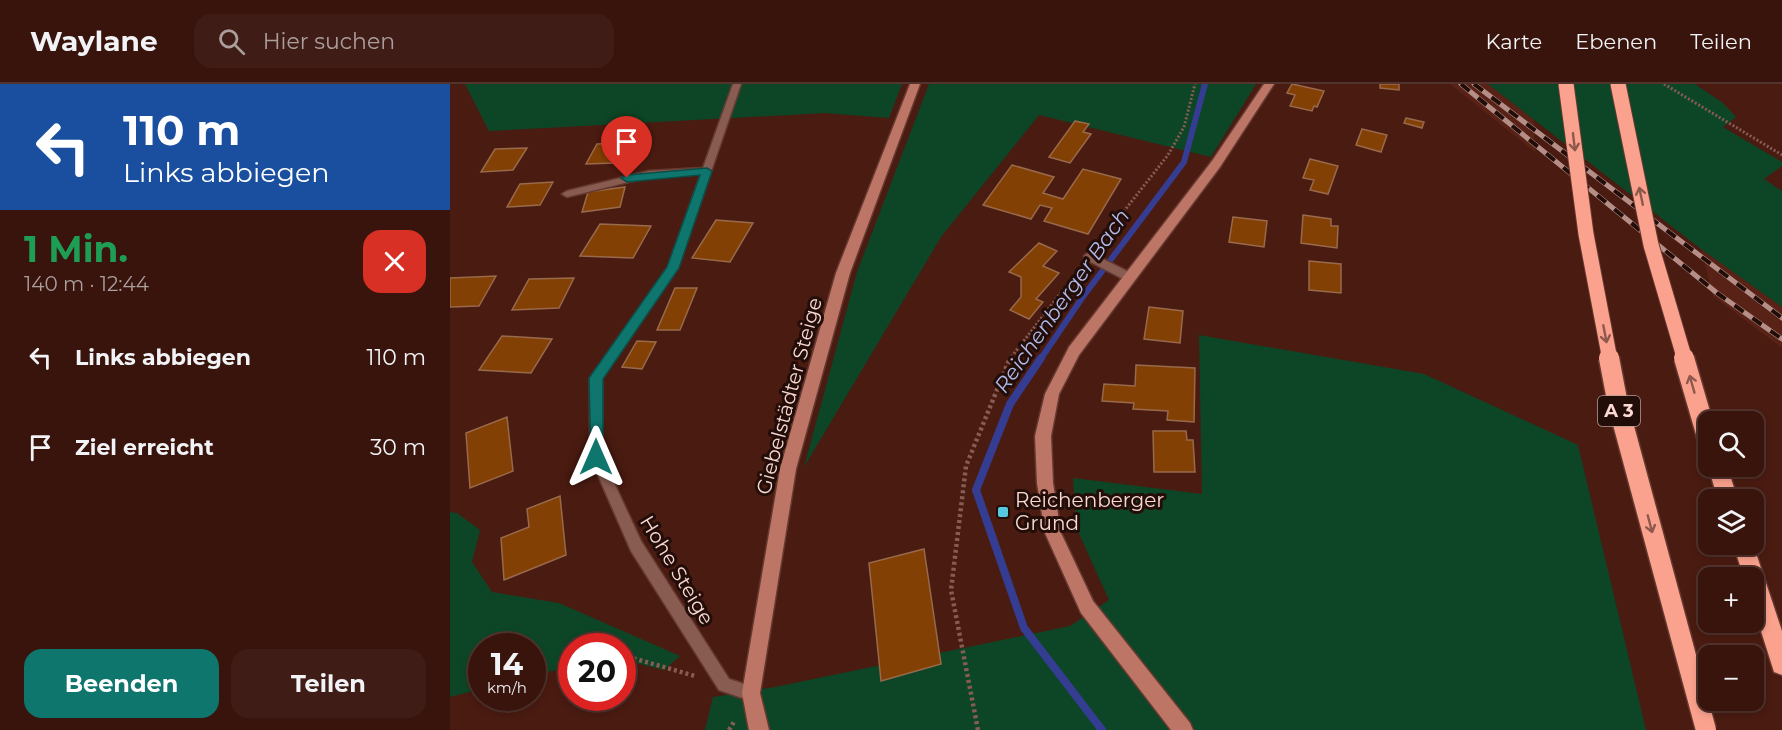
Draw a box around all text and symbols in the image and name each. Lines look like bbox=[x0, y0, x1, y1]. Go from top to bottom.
search box bbox=[194, 14, 614, 68]
text: Waylane bbox=[30, 24, 158, 58]
icon: search bbox=[215, 25, 248, 58]
text: Hier suchen bbox=[263, 28, 395, 55]
text: Karte bbox=[1486, 29, 1542, 54]
text: Ebenen bbox=[1575, 29, 1657, 54]
text: Teilen bbox=[1690, 29, 1752, 54]
text: 110 m bbox=[123, 104, 240, 156]
icon: left bbox=[24, 108, 102, 186]
pin bbox=[601, 116, 652, 178]
icon: arrive bbox=[610, 125, 643, 158]
one-way arrow bbox=[1568, 132, 1579, 151]
text: Links abbiegen bbox=[123, 156, 330, 189]
one-way arrow bbox=[1634, 186, 1646, 205]
water label: Reichenberger Bach bbox=[989, 204, 1134, 397]
text: 1 Min. bbox=[24, 227, 128, 271]
button: close bbox=[363, 230, 426, 293]
text: 140 m · 12:44 bbox=[24, 272, 149, 296]
street label: Giebelstädter Steige bbox=[751, 295, 827, 497]
one-way arrow bbox=[1600, 324, 1611, 344]
icon: left bbox=[24, 341, 57, 374]
text: Links abbiegen bbox=[75, 344, 251, 371]
text: 110 m bbox=[366, 344, 426, 371]
one-way arrow bbox=[1686, 375, 1697, 394]
road number: A 3 bbox=[1598, 396, 1640, 426]
map controls bbox=[1698, 411, 1764, 711]
button: search bbox=[1698, 411, 1764, 477]
position arrow bbox=[564, 425, 628, 489]
icon: arrive bbox=[24, 431, 57, 464]
text: Ziel erreicht bbox=[75, 434, 214, 461]
text: 30 m bbox=[370, 434, 426, 461]
place label: Reichenberger Grund bbox=[1015, 488, 1164, 535]
button: layers bbox=[1698, 489, 1764, 555]
marker: Reichenberger Grund bbox=[996, 505, 1010, 519]
street label: Hohe Steige bbox=[635, 511, 719, 629]
one-way arrow bbox=[1645, 514, 1656, 533]
button: + bbox=[1698, 567, 1764, 633]
speed limit sign: 20 bbox=[558, 633, 636, 711]
button: − bbox=[1698, 645, 1764, 711]
text: 14 bbox=[491, 646, 523, 683]
button: Beenden bbox=[24, 649, 219, 718]
button: Teilen bbox=[231, 649, 426, 718]
text: km/h bbox=[487, 678, 527, 697]

